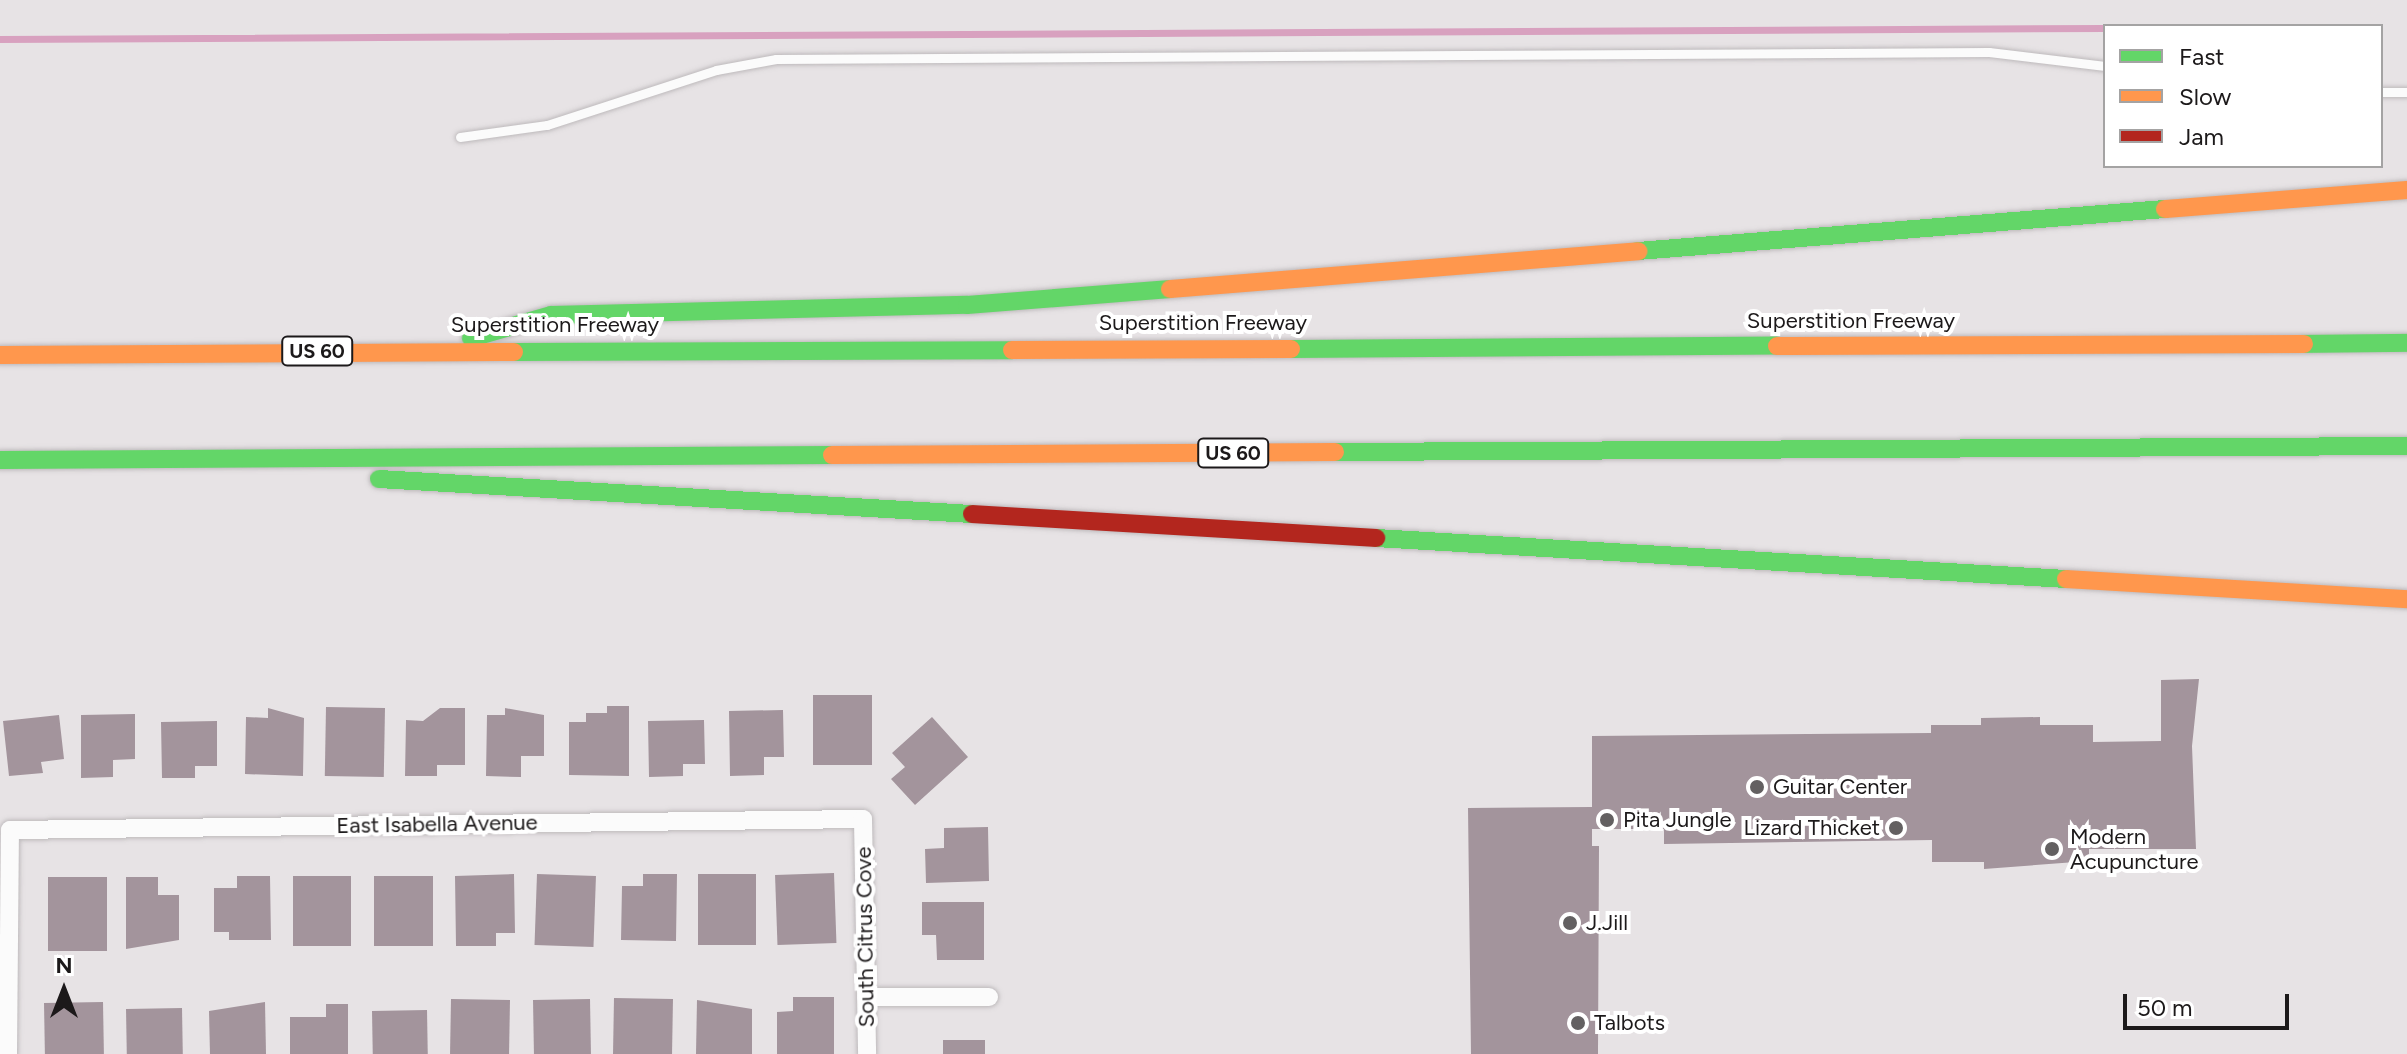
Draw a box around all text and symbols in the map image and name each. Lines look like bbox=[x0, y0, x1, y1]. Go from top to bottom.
legend bbox=[2103, 24, 2383, 168]
text: Fast bbox=[2179, 42, 2224, 71]
text: Slow bbox=[2179, 82, 2231, 111]
text: Jam bbox=[2179, 122, 2224, 151]
street label: Superstition Freeway bbox=[1747, 308, 1955, 334]
street label: Superstition Freeway bbox=[1099, 310, 1307, 336]
street label: Superstition Freeway bbox=[451, 312, 659, 338]
road number: US 60 bbox=[281, 335, 353, 367]
road number: US 60 bbox=[1197, 437, 1269, 469]
place label: Guitar Center bbox=[1773, 774, 1907, 800]
marker: Guitar Center bbox=[1748, 778, 1766, 796]
place label: Pita Jungle bbox=[1623, 807, 1731, 833]
street label: East Isabella Avenue bbox=[336, 809, 538, 839]
marker: Pita Jungle bbox=[1598, 811, 1616, 829]
place label: Lizard Thicket bbox=[1743, 815, 1880, 841]
marker: Lizard Thicket bbox=[1887, 819, 1905, 837]
place label: Modern Acupuncture bbox=[2070, 823, 2198, 874]
marker: Modern Acupuncture bbox=[2041, 838, 2063, 860]
street label: South Citrus Cove bbox=[850, 846, 880, 1028]
place label: J.Jill bbox=[1586, 910, 1628, 936]
marker: J.Jill bbox=[1561, 914, 1579, 932]
north arrow bbox=[24, 950, 104, 1030]
text: N bbox=[55, 952, 73, 979]
scale bar bbox=[2127, 978, 2293, 1028]
text: 50 m bbox=[2137, 993, 2193, 1022]
place label: Talbots bbox=[1594, 1010, 1665, 1036]
marker: Talbots bbox=[1569, 1014, 1587, 1032]

